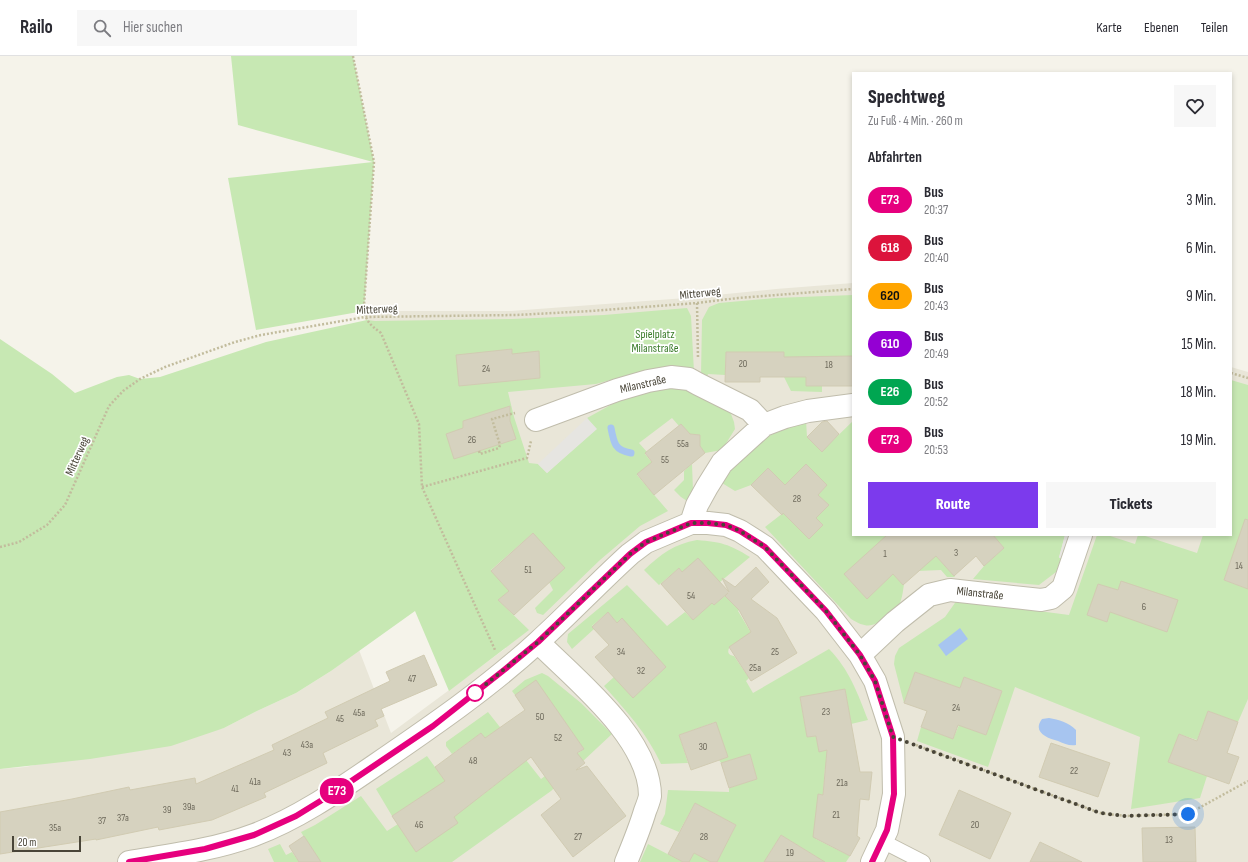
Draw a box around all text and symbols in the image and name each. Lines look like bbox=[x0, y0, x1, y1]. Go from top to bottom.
search box bbox=[77, 10, 357, 46]
text: Railo bbox=[20, 16, 53, 39]
icon: search bbox=[91, 17, 113, 39]
text: Hier suchen bbox=[123, 18, 183, 37]
text: Karte bbox=[1096, 19, 1122, 36]
text: Ebenen bbox=[1144, 19, 1179, 36]
text: Teilen bbox=[1201, 19, 1228, 36]
button: heart bbox=[1174, 85, 1216, 127]
text: Spechtweg bbox=[868, 86, 945, 109]
text: Zu Fuß · 4 Min. · 260 m bbox=[868, 113, 963, 129]
text: Abfahrten bbox=[868, 148, 922, 167]
text: Bus bbox=[924, 183, 943, 202]
text: E73 bbox=[881, 191, 899, 208]
text: 3 Min. bbox=[1186, 191, 1216, 210]
text: 20:37 bbox=[924, 202, 948, 218]
text: Bus bbox=[924, 231, 943, 250]
text: 618 bbox=[881, 239, 899, 256]
text: 6 Min. bbox=[1186, 239, 1216, 258]
text: 20:40 bbox=[924, 250, 949, 266]
text: Bus bbox=[924, 279, 943, 298]
street label: Mitterweg bbox=[679, 284, 722, 303]
text: 620 bbox=[880, 287, 900, 304]
text: 9 Min. bbox=[1186, 287, 1216, 306]
text: 20:43 bbox=[924, 298, 948, 314]
street label: Mitterweg bbox=[356, 301, 398, 318]
park label: Spielplatz Milanstraße bbox=[631, 327, 679, 356]
text: Bus bbox=[924, 327, 943, 346]
text: 610 bbox=[881, 335, 899, 352]
text: 15 Min. bbox=[1181, 335, 1216, 354]
text: 20:49 bbox=[924, 346, 949, 362]
house number: 20 bbox=[739, 358, 747, 370]
house number: 18 bbox=[825, 359, 833, 371]
house number: 24 bbox=[482, 363, 490, 375]
street label: Milanstraße bbox=[618, 372, 668, 397]
text: Bus bbox=[924, 375, 943, 394]
text: E26 bbox=[881, 383, 899, 400]
text: 18 Min. bbox=[1181, 383, 1216, 402]
text: 20:52 bbox=[924, 394, 948, 410]
text: Bus bbox=[924, 423, 943, 442]
text: E73 bbox=[881, 431, 899, 448]
text: 19 Min. bbox=[1181, 431, 1216, 450]
street label: Mitterweg bbox=[62, 434, 93, 478]
house number: 26 bbox=[468, 434, 476, 446]
house number: 55a bbox=[677, 438, 689, 450]
text: 20:53 bbox=[924, 442, 948, 458]
house number: 55 bbox=[661, 454, 669, 466]
button: Route bbox=[868, 482, 1038, 528]
button: Tickets bbox=[1046, 482, 1216, 528]
house number: 28 bbox=[793, 493, 801, 505]
house number: 3 bbox=[954, 547, 958, 559]
house number: 1 bbox=[883, 548, 887, 560]
house number: 14 bbox=[1235, 560, 1243, 572]
house number: 51 bbox=[524, 564, 532, 576]
street label: Milanstraße bbox=[956, 584, 1004, 603]
house number: 54 bbox=[687, 590, 695, 602]
house number: 6 bbox=[1142, 601, 1146, 613]
house number: 34 bbox=[617, 646, 625, 658]
house number: 25 bbox=[771, 646, 779, 658]
house number: 25a bbox=[749, 662, 761, 674]
house number: 32 bbox=[637, 665, 645, 677]
house number: 47 bbox=[408, 673, 416, 685]
unlabelled marker bbox=[466, 684, 484, 702]
house number: 24 bbox=[952, 702, 960, 714]
house number: 23 bbox=[822, 706, 830, 718]
house number: 45a bbox=[353, 707, 365, 719]
house number: 50 bbox=[536, 711, 544, 723]
house number: 45 bbox=[336, 713, 344, 725]
house number: 52 bbox=[554, 732, 562, 744]
house number: 43a bbox=[301, 739, 313, 751]
house number: 30 bbox=[699, 741, 707, 753]
house number: 43 bbox=[283, 747, 291, 759]
house number: 48 bbox=[469, 755, 477, 767]
house number: 22 bbox=[1070, 765, 1078, 777]
house number: 41a bbox=[249, 776, 261, 788]
house number: 21a bbox=[836, 777, 848, 789]
line badge: E73 bbox=[314, 778, 360, 804]
text: E73 bbox=[328, 782, 346, 799]
house number: 41 bbox=[231, 783, 239, 795]
house number: 39a bbox=[183, 801, 195, 813]
house number: 39 bbox=[163, 804, 171, 816]
your location bbox=[1178, 804, 1198, 824]
house number: 21 bbox=[832, 809, 840, 821]
house number: 37a bbox=[117, 812, 129, 824]
house number: 37 bbox=[98, 815, 106, 827]
house number: 46 bbox=[415, 819, 423, 831]
house number: 20 bbox=[971, 819, 979, 831]
house number: 35a bbox=[49, 822, 61, 834]
house number: 27 bbox=[574, 831, 582, 843]
house number: 28 bbox=[700, 831, 708, 843]
scale bar bbox=[12, 834, 81, 853]
house number: 13 bbox=[1165, 834, 1173, 846]
text: 20 m bbox=[18, 836, 36, 849]
house number: 19 bbox=[786, 847, 794, 859]

